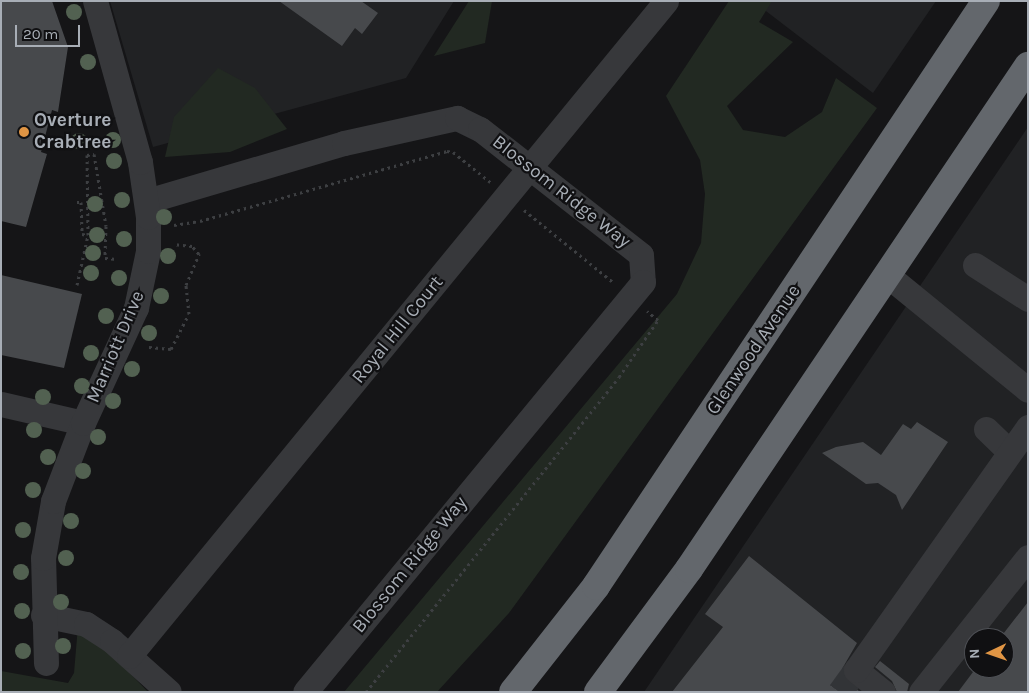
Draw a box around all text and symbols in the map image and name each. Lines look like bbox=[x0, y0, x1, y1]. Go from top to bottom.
scale bar bbox=[18, 15, 82, 47]
text: 20 m bbox=[23, 25, 58, 43]
place label: Overture Crabtree bbox=[34, 110, 111, 154]
marker: Overture Crabtree bbox=[18, 126, 30, 138]
street label: Blossom Ridge Way bbox=[487, 131, 635, 253]
street label: Royal Hill Court bbox=[348, 271, 448, 389]
street label: Glenwood Avenue bbox=[702, 281, 806, 419]
street label: Marriott Drive bbox=[82, 288, 150, 406]
street label: Blossom Ridge Way bbox=[348, 492, 472, 638]
north arrow bbox=[964, 628, 1014, 678]
text: N bbox=[966, 648, 983, 659]

